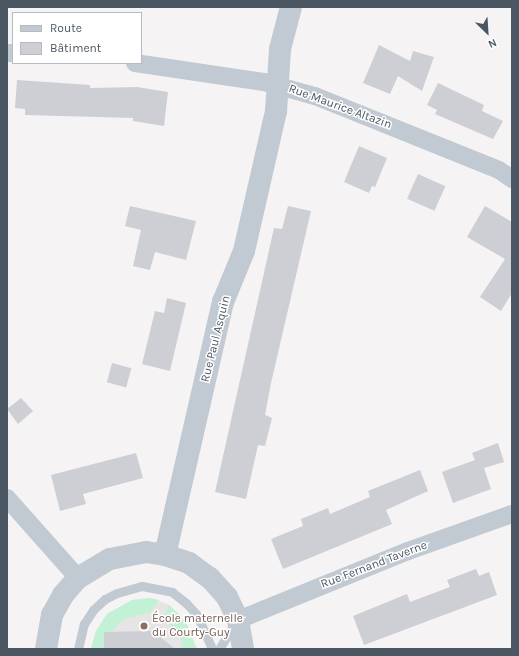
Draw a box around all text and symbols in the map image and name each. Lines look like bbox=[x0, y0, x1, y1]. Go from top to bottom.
legend bbox=[12, 12, 142, 64]
north arrow bbox=[467, 12, 507, 52]
text: Route bbox=[50, 21, 82, 35]
text: N bbox=[486, 36, 499, 51]
text: Bâtiment bbox=[50, 41, 101, 55]
street label: Rue Maurice Altazin bbox=[286, 82, 394, 132]
street label: Rue Paul Asquin bbox=[198, 294, 234, 384]
street label: Rue Fernand Taverne bbox=[319, 538, 429, 592]
place label: École maternelle du Courty-Guy bbox=[152, 612, 243, 640]
marker: École maternelle du Courty-Guy bbox=[139, 621, 149, 631]

